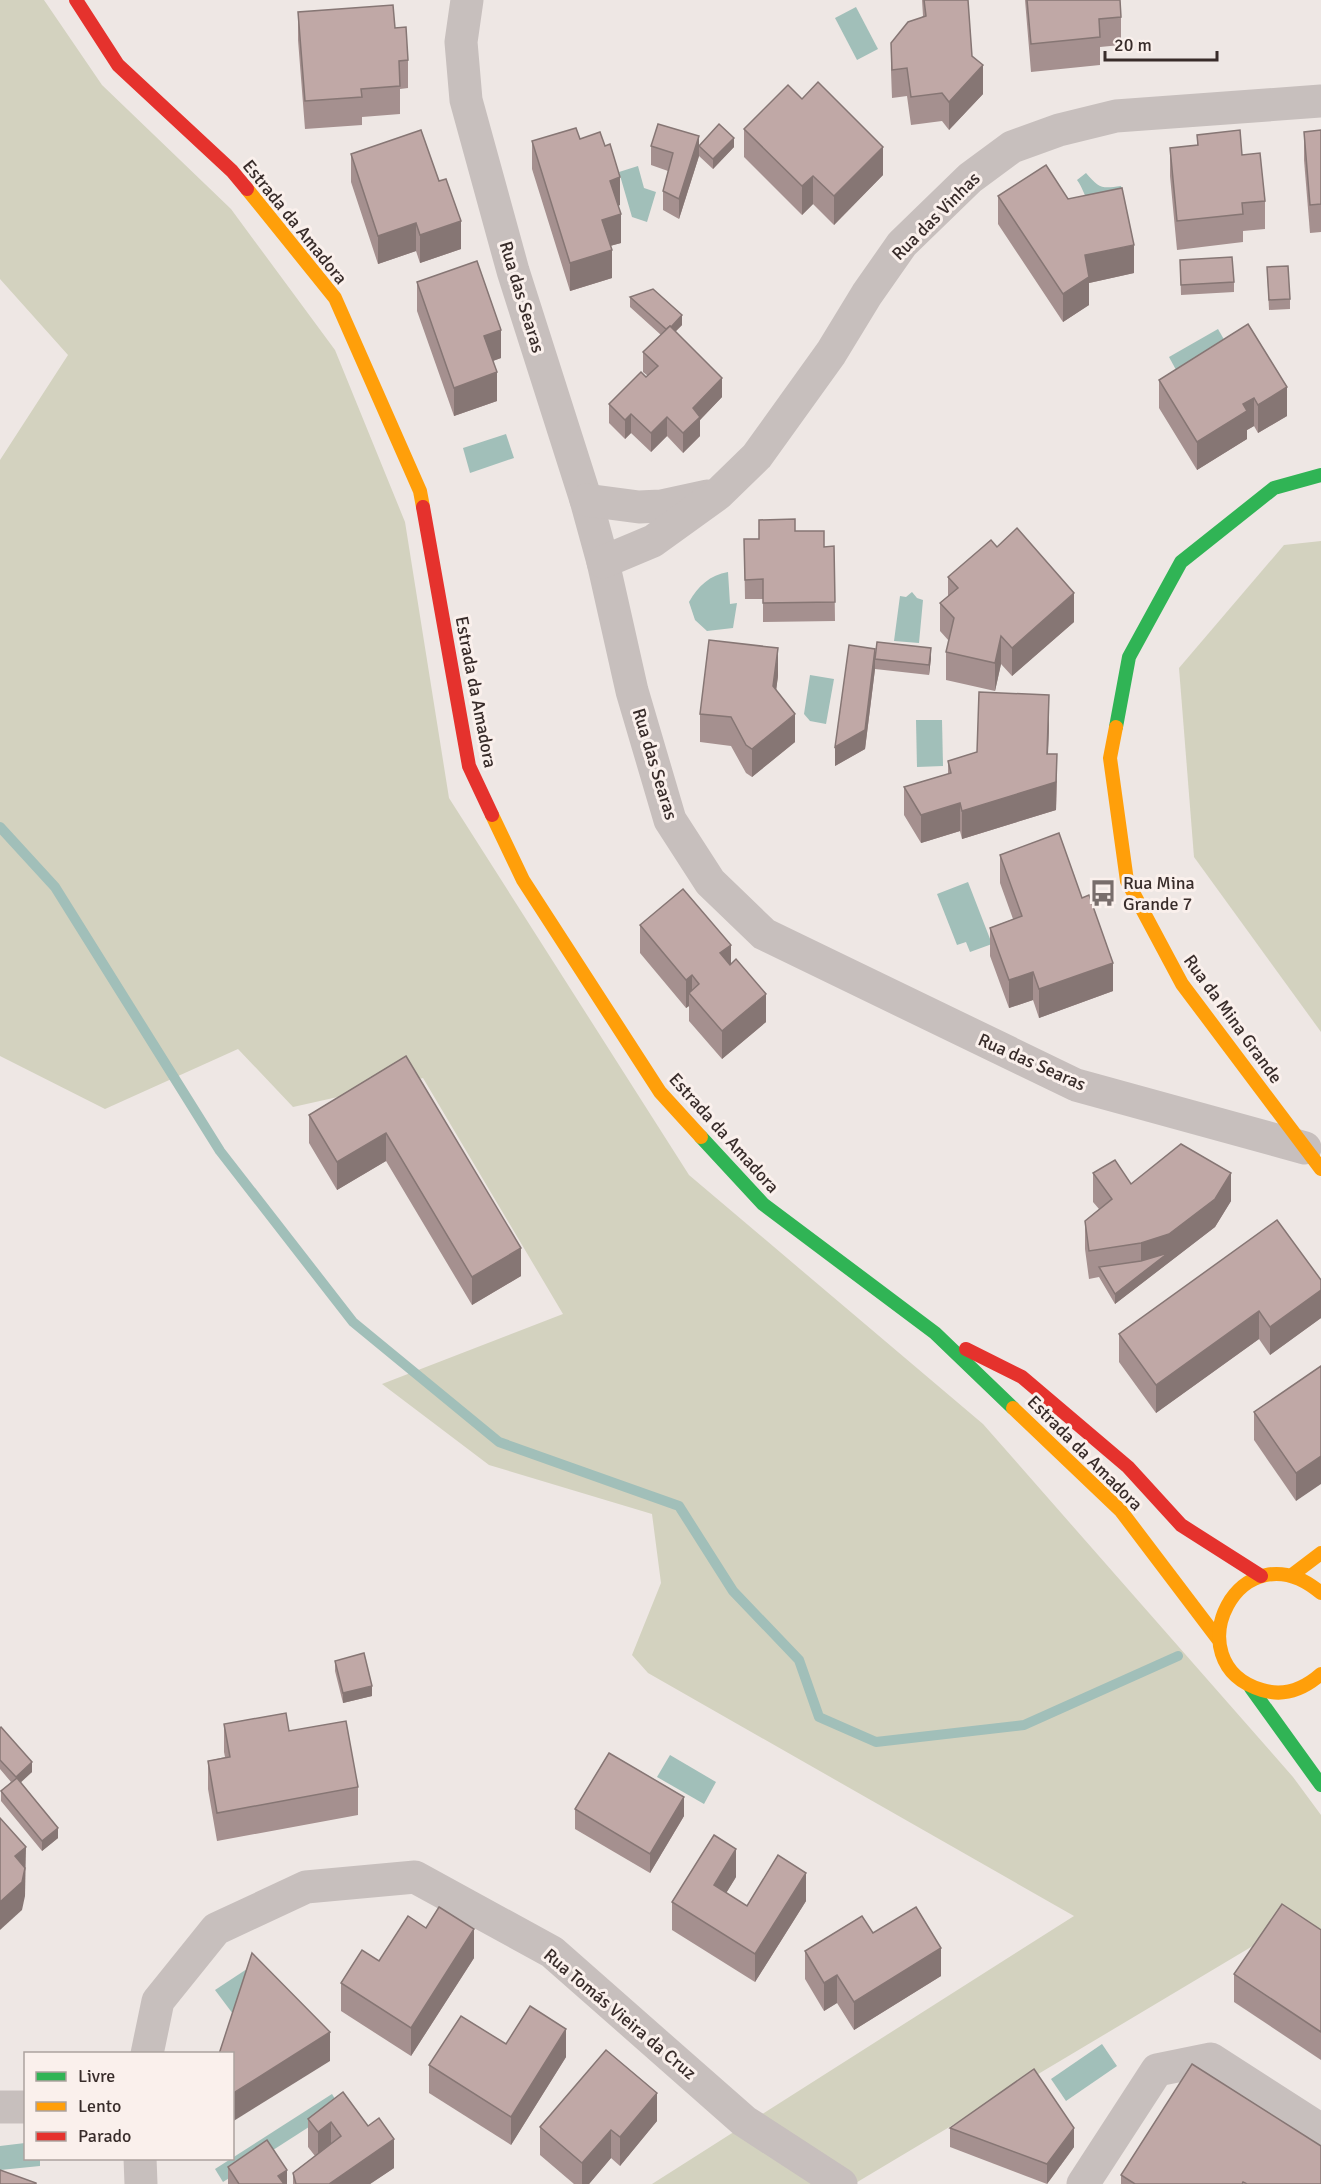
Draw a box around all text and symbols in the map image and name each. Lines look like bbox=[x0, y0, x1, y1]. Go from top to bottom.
scale bar bbox=[1105, 24, 1218, 62]
text: 20 m bbox=[1114, 34, 1152, 56]
street label: Estrada da Amadora bbox=[238, 155, 352, 289]
street label: Rua das Vinhas bbox=[887, 167, 985, 265]
street label: Rua das Searas bbox=[495, 239, 549, 356]
street label: Estrada da Amadora bbox=[451, 614, 501, 770]
street label: Rua das Searas bbox=[628, 706, 682, 823]
place label: Rua Mina Grande 7 bbox=[1123, 872, 1195, 915]
bus stop icon: Rua Mina Grande 7 bbox=[1088, 878, 1118, 908]
street label: Rua da Mina Grande bbox=[1179, 950, 1287, 1088]
street label: Rua das Searas bbox=[975, 1028, 1089, 1096]
street label: Estrada da Amadora bbox=[664, 1068, 784, 1198]
street label: Estrada da Amadora bbox=[1023, 1391, 1147, 1515]
street label: Rua Tomás Vieira da Cruz bbox=[539, 1944, 701, 2084]
legend bbox=[24, 2052, 234, 2160]
text: Livre bbox=[78, 2065, 115, 2087]
text: Lento bbox=[78, 2095, 121, 2117]
text: Parado bbox=[78, 2125, 131, 2147]

